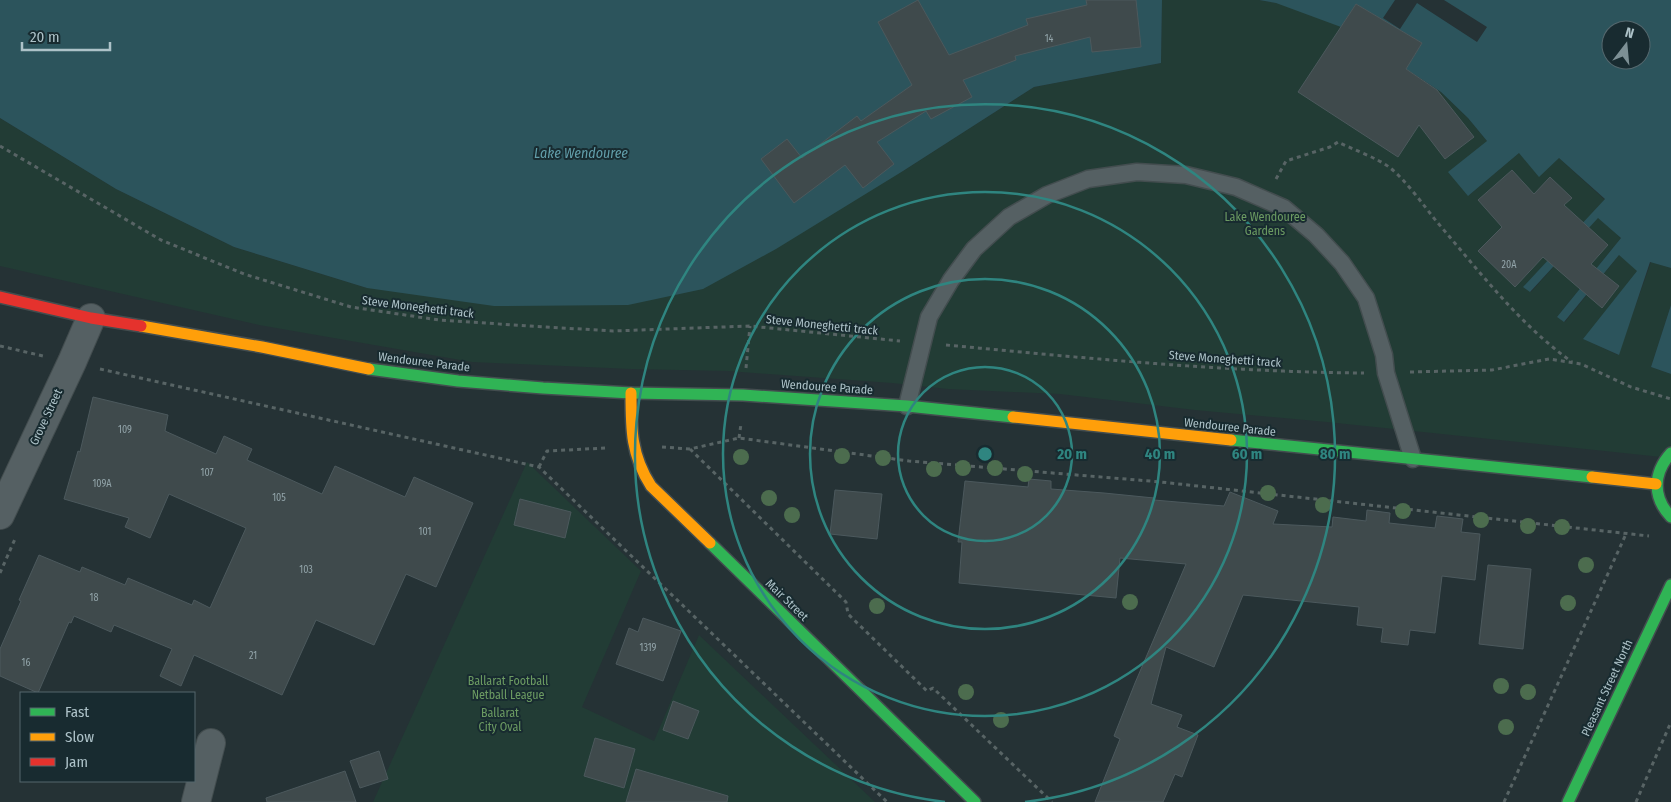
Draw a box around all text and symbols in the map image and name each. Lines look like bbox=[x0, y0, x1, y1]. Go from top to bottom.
scale bar bbox=[22, 20, 110, 52]
north arrow bbox=[1601, 20, 1651, 70]
text: N bbox=[1623, 24, 1636, 42]
text: 20 m bbox=[30, 28, 60, 46]
house number: 14 bbox=[1045, 33, 1054, 45]
water label: Lake Wendouree bbox=[534, 145, 628, 162]
park label: Lake Wendouree Gardens bbox=[1224, 210, 1306, 238]
house number: 20A bbox=[1502, 259, 1517, 271]
street label: Steve Moneghetti track bbox=[361, 293, 475, 321]
street label: Steve Moneghetti track bbox=[765, 312, 879, 338]
street label: Steve Moneghetti track bbox=[1168, 348, 1282, 370]
street label: Wendouree Parade bbox=[377, 349, 471, 375]
street label: Wendouree Parade bbox=[780, 377, 874, 397]
street label: Grove Street bbox=[27, 387, 65, 447]
street label: Wendouree Parade bbox=[1183, 415, 1277, 439]
house number: 109 bbox=[118, 424, 132, 436]
centre of rings bbox=[976, 445, 994, 463]
text: 20 m bbox=[1056, 445, 1087, 463]
text: 40 m bbox=[1145, 445, 1175, 463]
text: 60 m bbox=[1232, 445, 1262, 463]
text: 80 m bbox=[1320, 445, 1350, 463]
house number: 107 bbox=[201, 467, 213, 479]
house number: 109A bbox=[92, 478, 112, 490]
house number: 105 bbox=[272, 492, 286, 504]
house number: 101 bbox=[419, 526, 431, 538]
house number: 103 bbox=[299, 564, 313, 576]
street label: Mair Street bbox=[763, 576, 811, 624]
house number: 18 bbox=[90, 592, 98, 604]
street label: Pleasant Street North bbox=[1578, 637, 1636, 739]
house number: 1319 bbox=[640, 642, 657, 654]
house number: 21 bbox=[249, 650, 257, 662]
house number: 16 bbox=[22, 657, 30, 669]
park label: Ballarat Football Netball League bbox=[468, 674, 548, 702]
legend bbox=[20, 692, 195, 782]
text: Fast bbox=[65, 703, 89, 721]
park label: Ballarat City Oval bbox=[479, 706, 521, 734]
text: Slow bbox=[65, 728, 94, 746]
text: Jam bbox=[65, 753, 88, 771]

